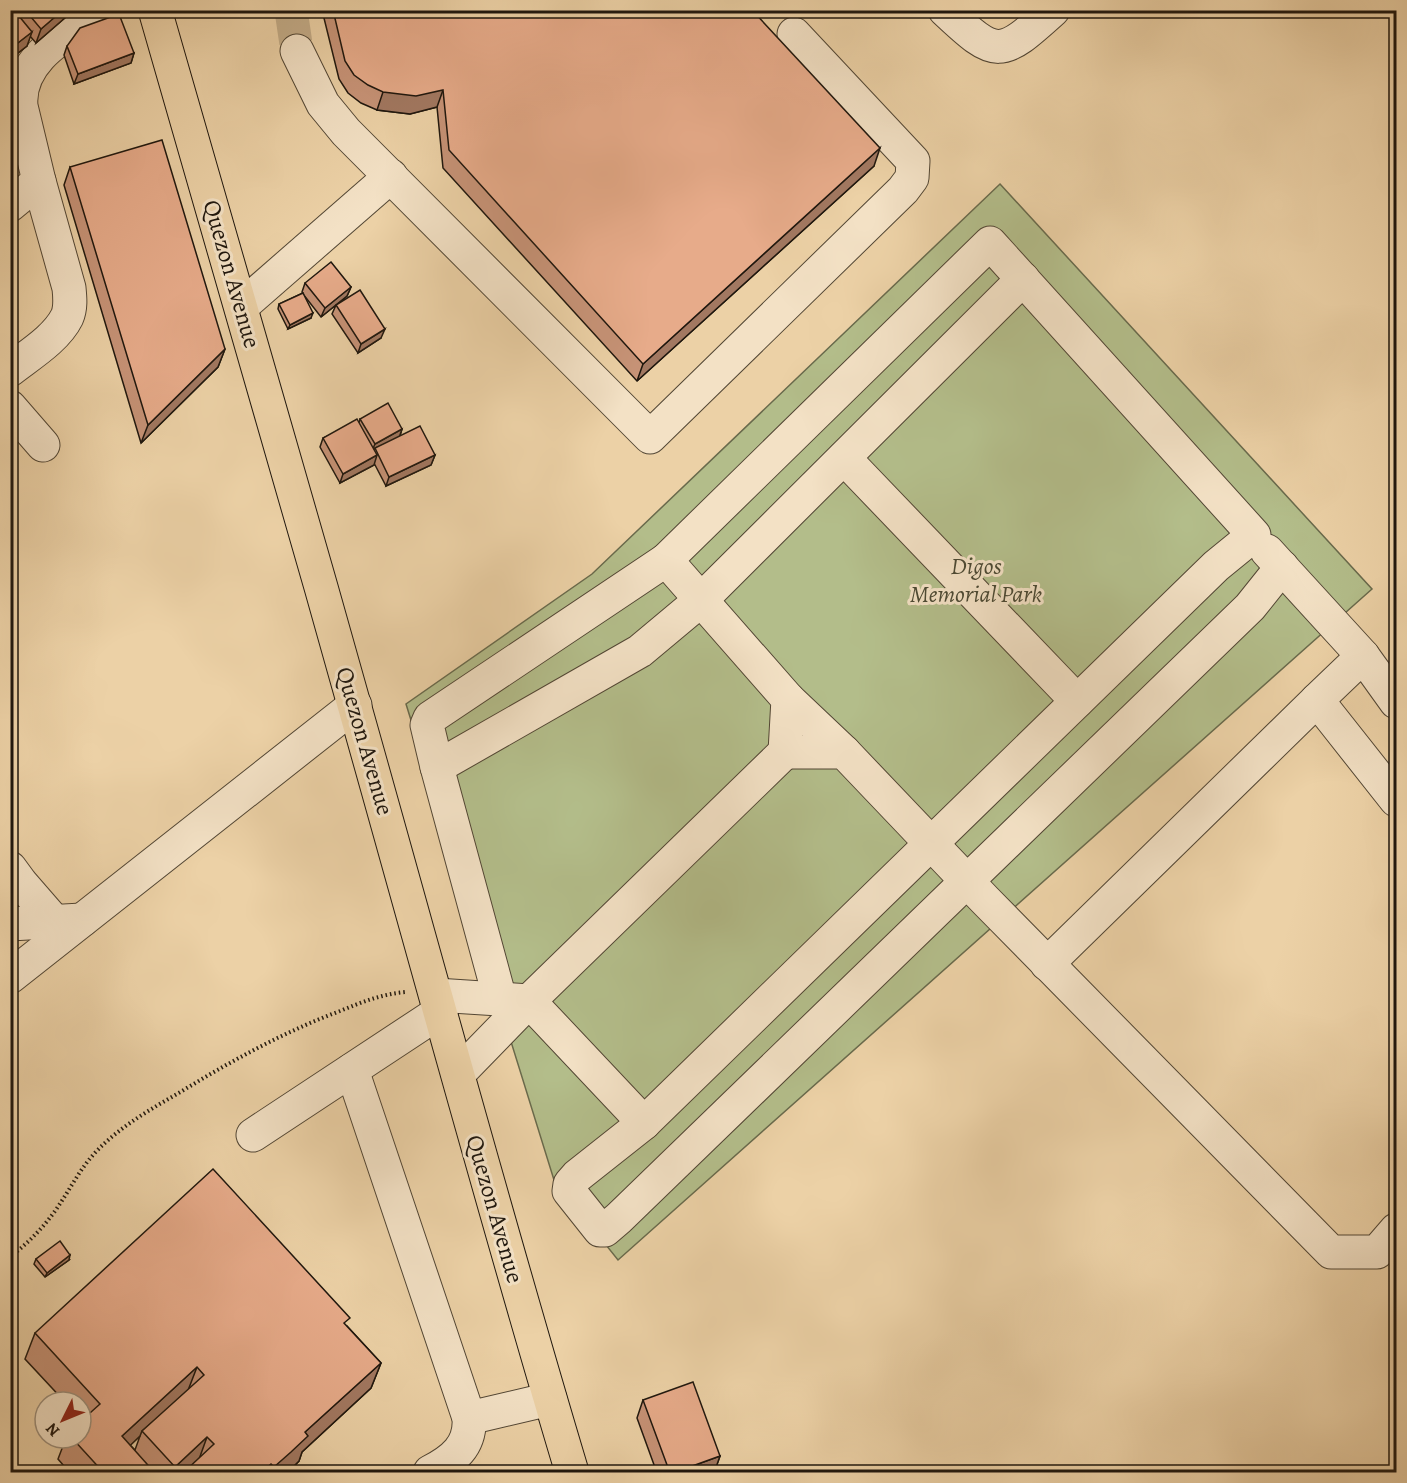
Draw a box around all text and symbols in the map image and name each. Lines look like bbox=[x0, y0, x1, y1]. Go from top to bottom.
street label: Quezon Avenue bbox=[196, 196, 268, 352]
park label: Digos Memorial Park bbox=[910, 550, 1043, 610]
street label: Quezon Avenue bbox=[329, 663, 401, 819]
street label: Quezon Avenue bbox=[459, 1131, 531, 1287]
north arrow bbox=[33, 1390, 93, 1450]
text: N bbox=[41, 1418, 65, 1441]

